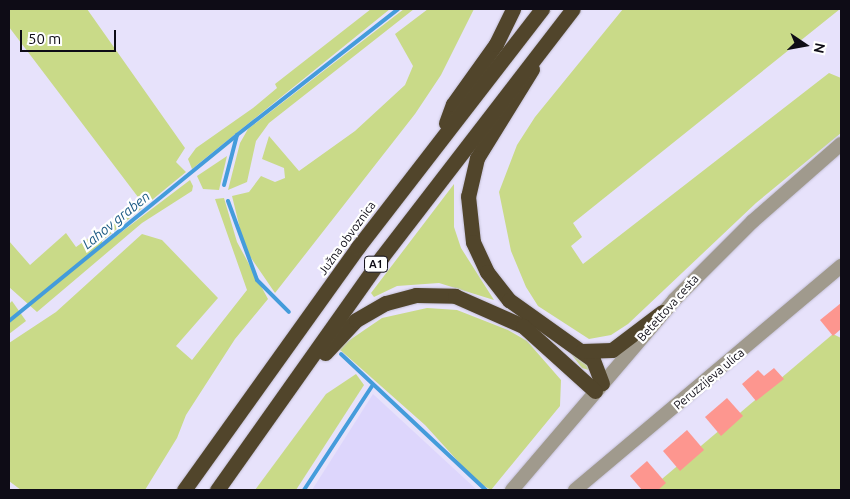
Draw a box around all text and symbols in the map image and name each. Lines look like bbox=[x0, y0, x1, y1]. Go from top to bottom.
scale bar bbox=[22, 20, 119, 52]
north arrow bbox=[780, 20, 830, 70]
text: 50 m bbox=[28, 30, 61, 47]
text: N bbox=[811, 41, 829, 55]
water label: Lahov graben bbox=[79, 188, 153, 252]
street label: Južna obvoznica bbox=[315, 198, 379, 278]
road number: A1 bbox=[364, 255, 388, 272]
street label: Betettova cesta bbox=[634, 272, 702, 344]
street label: Peruzzijeva ulica bbox=[671, 345, 747, 413]

